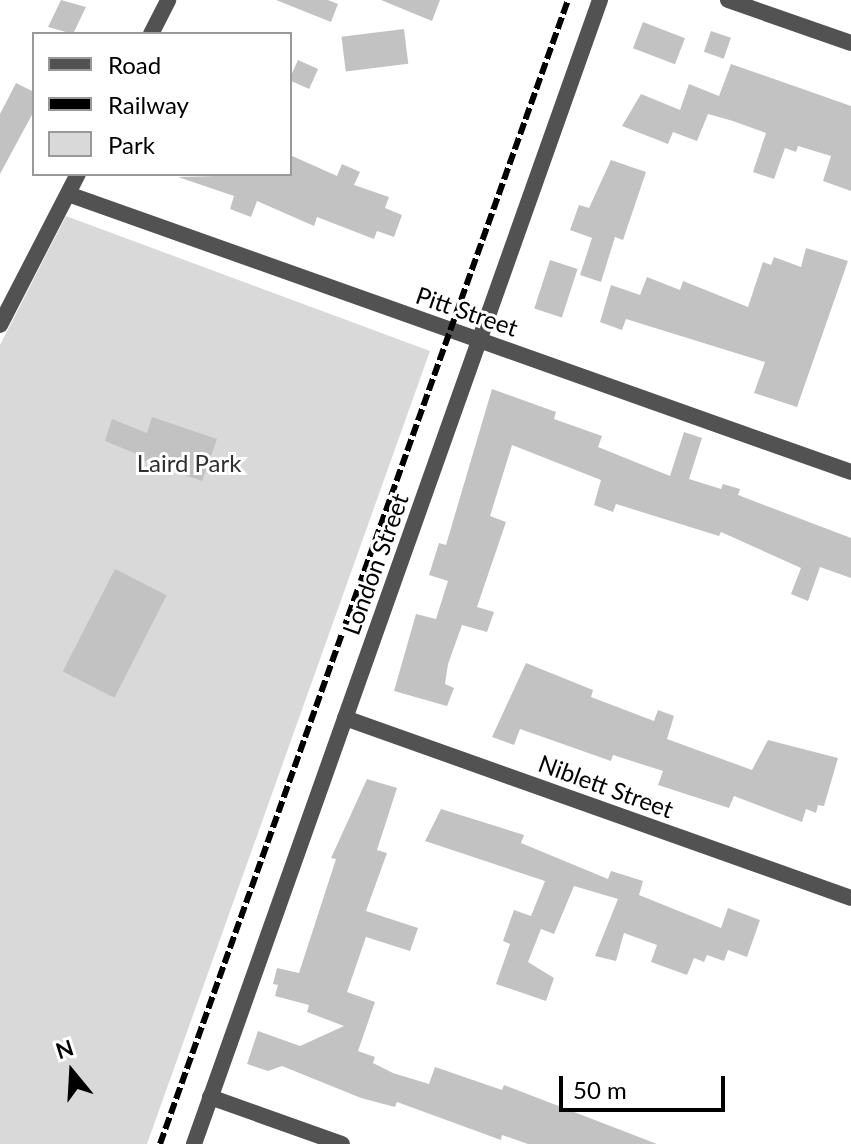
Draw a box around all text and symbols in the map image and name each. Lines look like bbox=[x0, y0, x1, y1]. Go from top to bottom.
legend bbox=[32, 32, 292, 176]
text: Road bbox=[108, 50, 161, 79]
text: Railway bbox=[108, 90, 189, 119]
text: Park bbox=[108, 130, 155, 159]
street label: Pitt Street bbox=[412, 280, 522, 342]
park label: Laird Park bbox=[137, 449, 241, 477]
street label: London Street bbox=[336, 489, 414, 639]
street label: Niblett Street bbox=[535, 748, 677, 824]
north arrow bbox=[32, 1032, 112, 1112]
text: N bbox=[52, 1033, 77, 1064]
scale bar bbox=[563, 1060, 729, 1110]
text: 50 m bbox=[573, 1075, 627, 1104]

